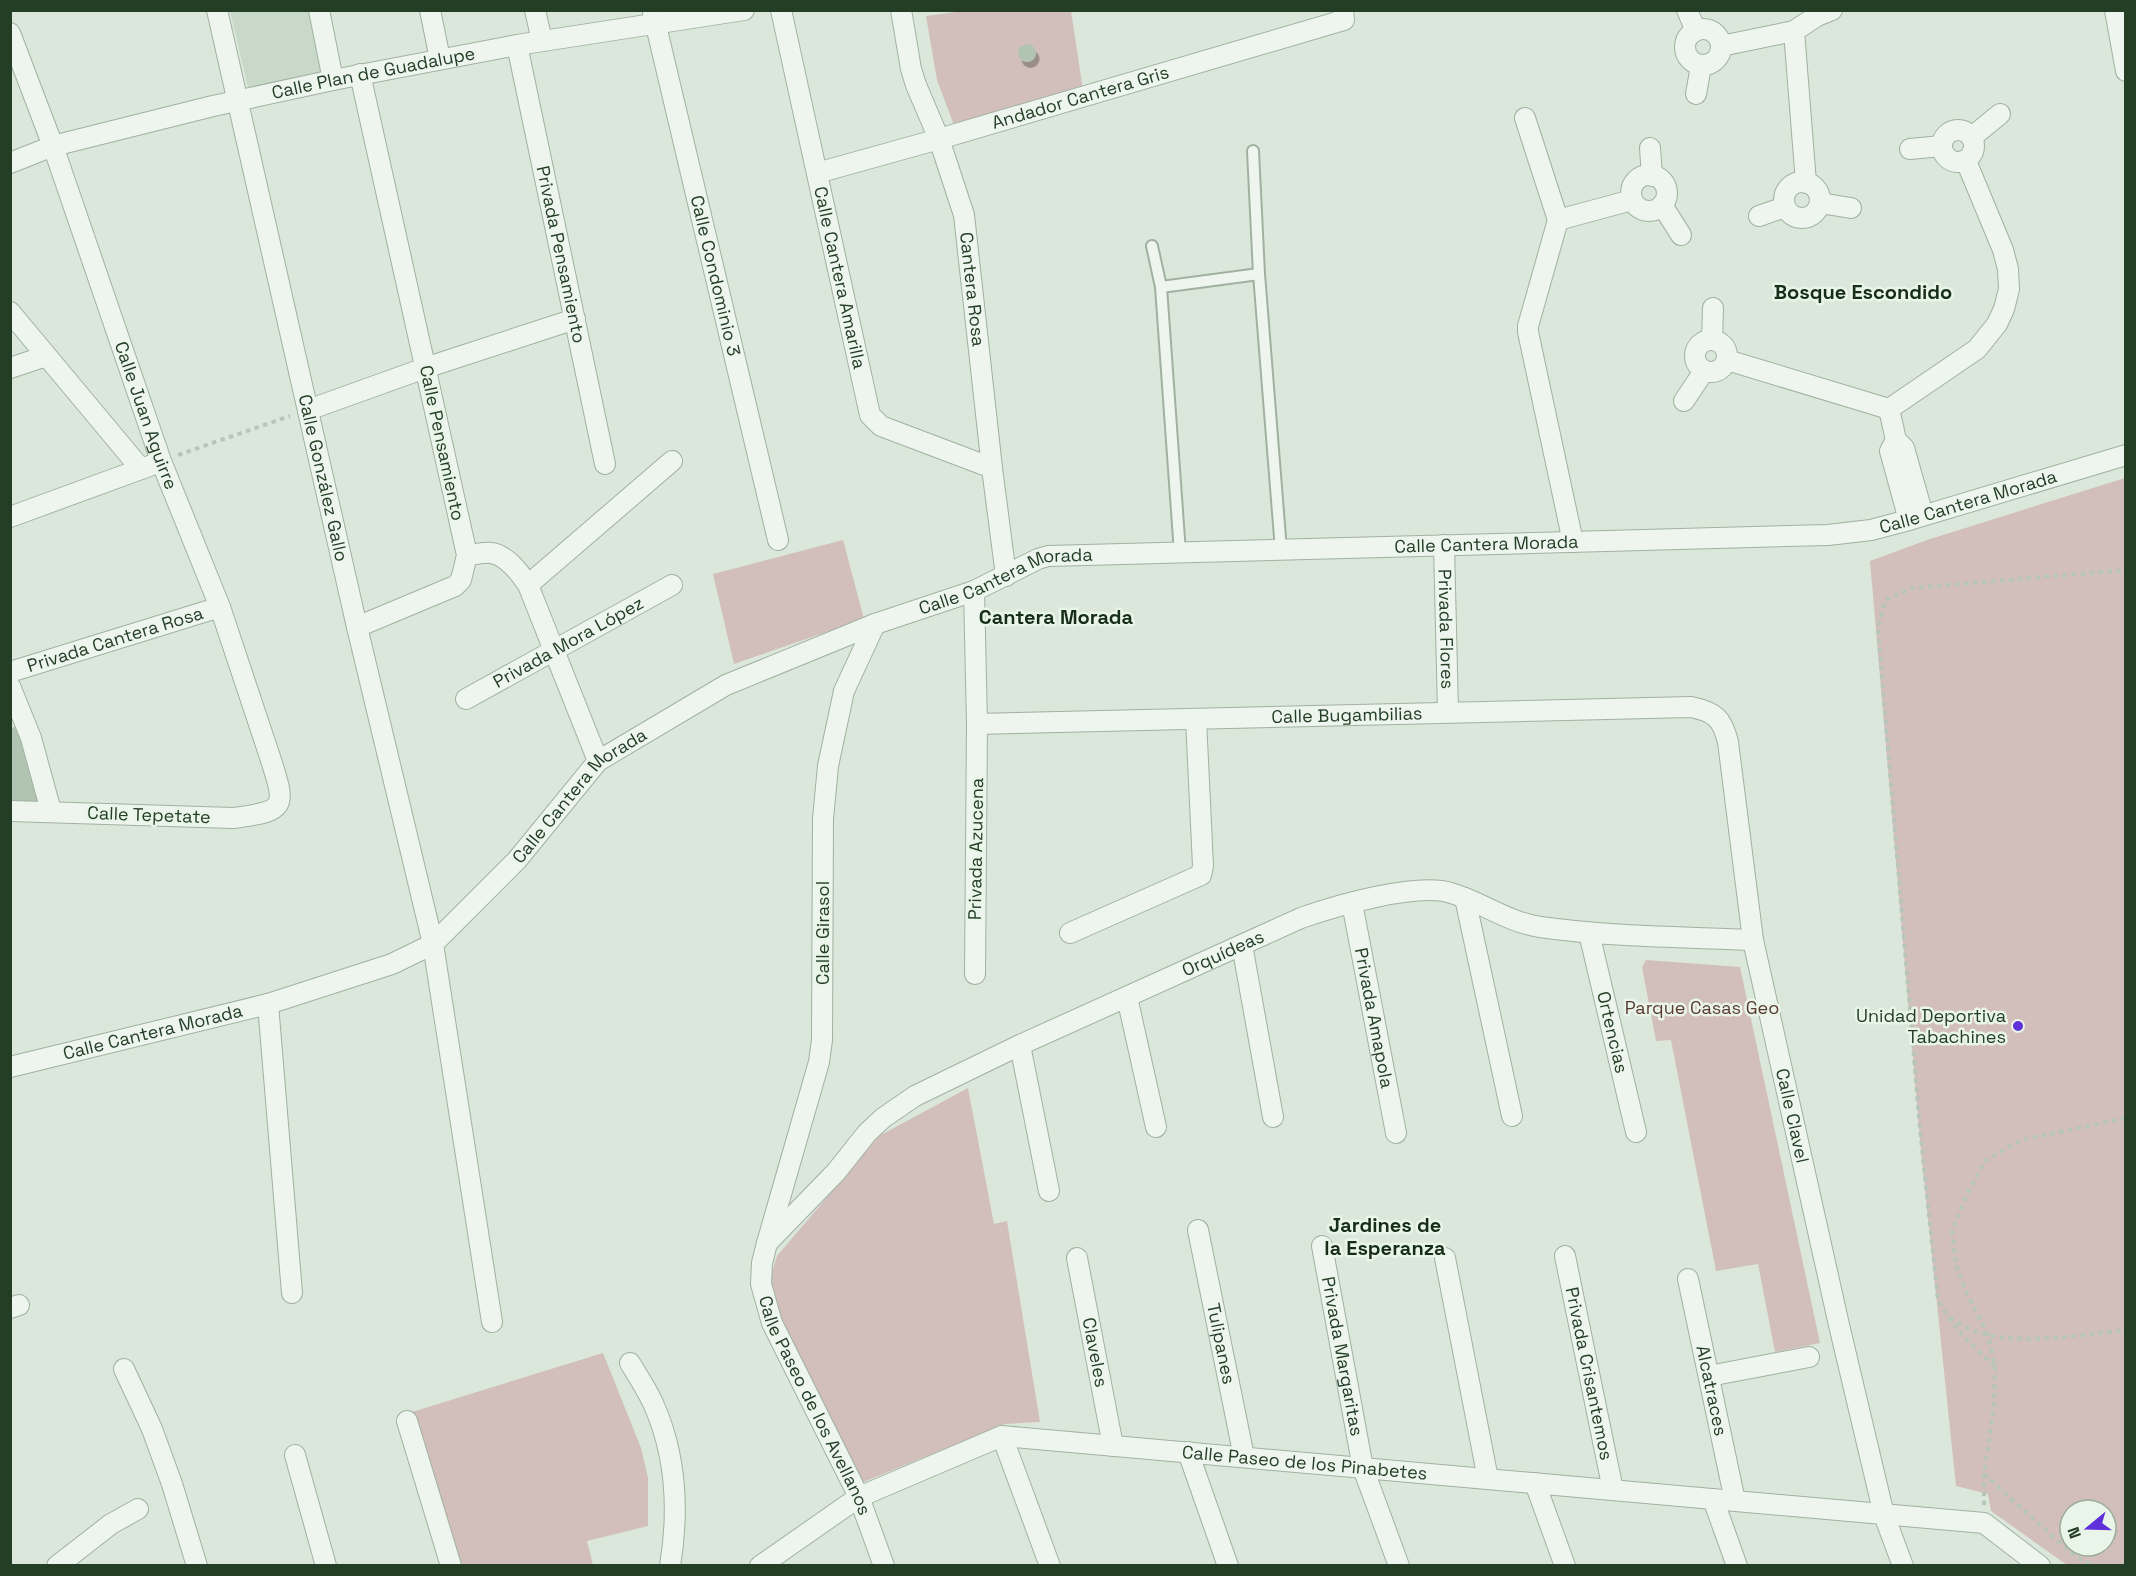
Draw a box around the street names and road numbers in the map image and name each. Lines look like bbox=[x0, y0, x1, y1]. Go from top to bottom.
street label: Calle Plan de Guadalupe bbox=[269, 41, 477, 104]
street label: Andador Cantera Gris bbox=[989, 60, 1172, 134]
street label: Privada Pensamiento bbox=[532, 164, 591, 345]
street label: Calle Cantera Amarilla bbox=[809, 184, 872, 371]
street label: Calle Condominio 3 bbox=[686, 193, 746, 358]
street label: Cantera Rosa bbox=[955, 231, 990, 348]
street label: Calle Juan Aguirre bbox=[110, 338, 183, 493]
street label: Calle Pensamiento bbox=[415, 363, 470, 523]
street label: Calle González Gallo bbox=[294, 392, 354, 564]
street label: Calle Cantera Morada bbox=[1877, 464, 2059, 538]
street label: Calle Cantera Morada bbox=[1394, 530, 1579, 558]
street label: Calle Cantera Morada bbox=[915, 546, 1097, 620]
street label: Privada Flores bbox=[1434, 569, 1459, 689]
street label: Privada Mora López bbox=[489, 591, 647, 693]
street label: Privada Cantera Rosa bbox=[24, 601, 206, 677]
street label: Calle Bugambilias bbox=[1271, 701, 1423, 728]
street label: Calle Cantera Morada bbox=[507, 723, 651, 868]
street label: Privada Azucena bbox=[963, 778, 988, 920]
street label: Calle Tepetate bbox=[87, 801, 211, 828]
street label: Calle Girasol bbox=[811, 881, 834, 985]
street label: Orquídeas bbox=[1178, 924, 1267, 981]
street label: Privada Amapola bbox=[1350, 946, 1399, 1090]
street label: Ortencias bbox=[1592, 989, 1634, 1075]
street label: Calle Cantera Morada bbox=[61, 999, 245, 1065]
street label: Calle Clavel bbox=[1771, 1066, 1814, 1165]
street label: Privada Margaritas bbox=[1317, 1274, 1369, 1438]
street label: Privada Crisantemos bbox=[1561, 1285, 1619, 1462]
street label: Calle Paseo de los Avellanos bbox=[754, 1293, 877, 1518]
street label: Tulipanes bbox=[1202, 1301, 1241, 1386]
street label: Claveles bbox=[1078, 1315, 1113, 1389]
street label: Alcatraces bbox=[1691, 1343, 1733, 1438]
street label: Calle Paseo de los Pinabetes bbox=[1181, 1440, 1428, 1485]

